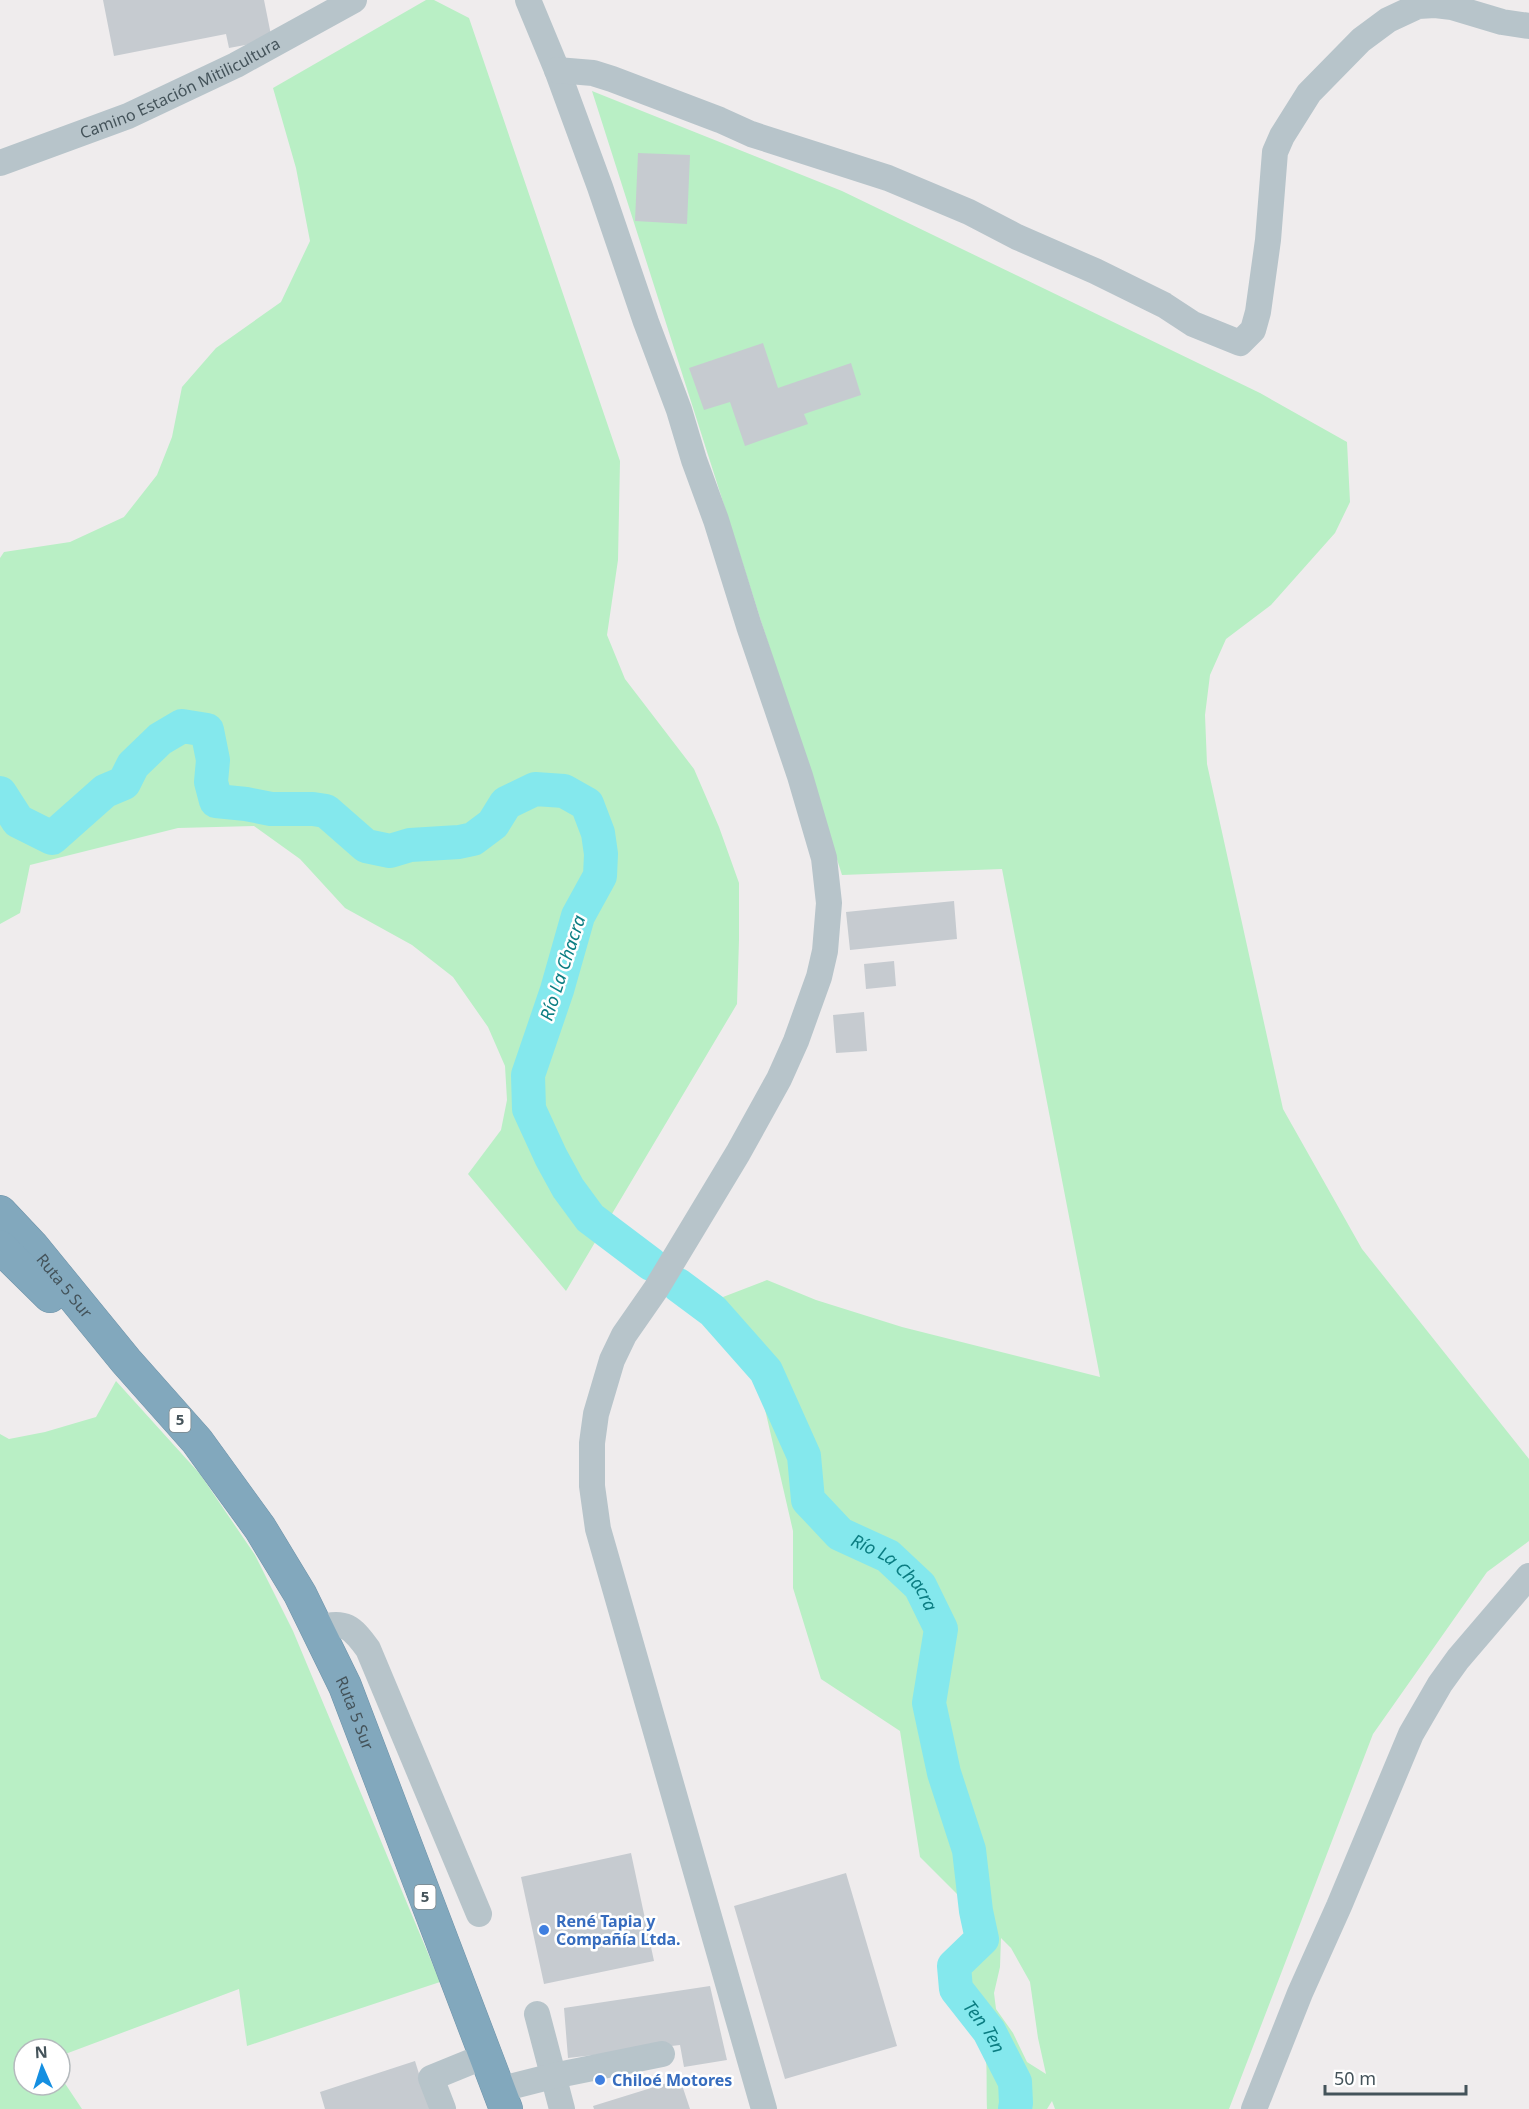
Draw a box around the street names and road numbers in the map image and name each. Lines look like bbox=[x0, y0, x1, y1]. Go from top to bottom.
street label: Camino Estación Mitilicultura bbox=[77, 32, 284, 144]
street label: Ruta 5 Sur bbox=[32, 1249, 98, 1323]
road number: 5 bbox=[170, 1408, 190, 1432]
street label: Ruta 5 Sur bbox=[331, 1672, 379, 1753]
road number: 5 bbox=[414, 1885, 436, 1909]

